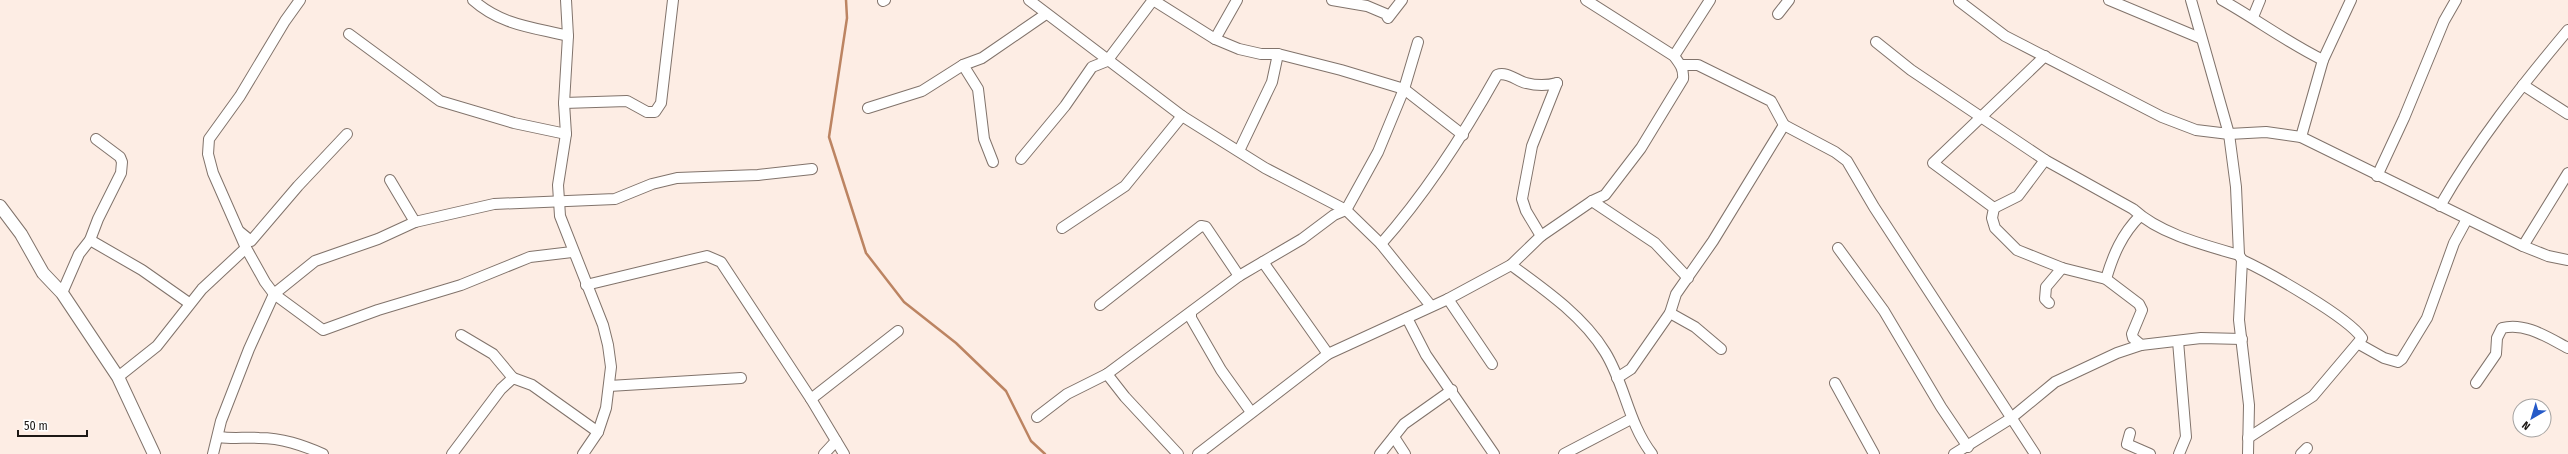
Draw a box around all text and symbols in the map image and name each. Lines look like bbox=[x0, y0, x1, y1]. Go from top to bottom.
north arrow bbox=[2512, 398, 2552, 438]
scale bar bbox=[18, 412, 87, 438]
text: N bbox=[2520, 418, 2533, 433]
text: 50 m bbox=[24, 419, 48, 433]

